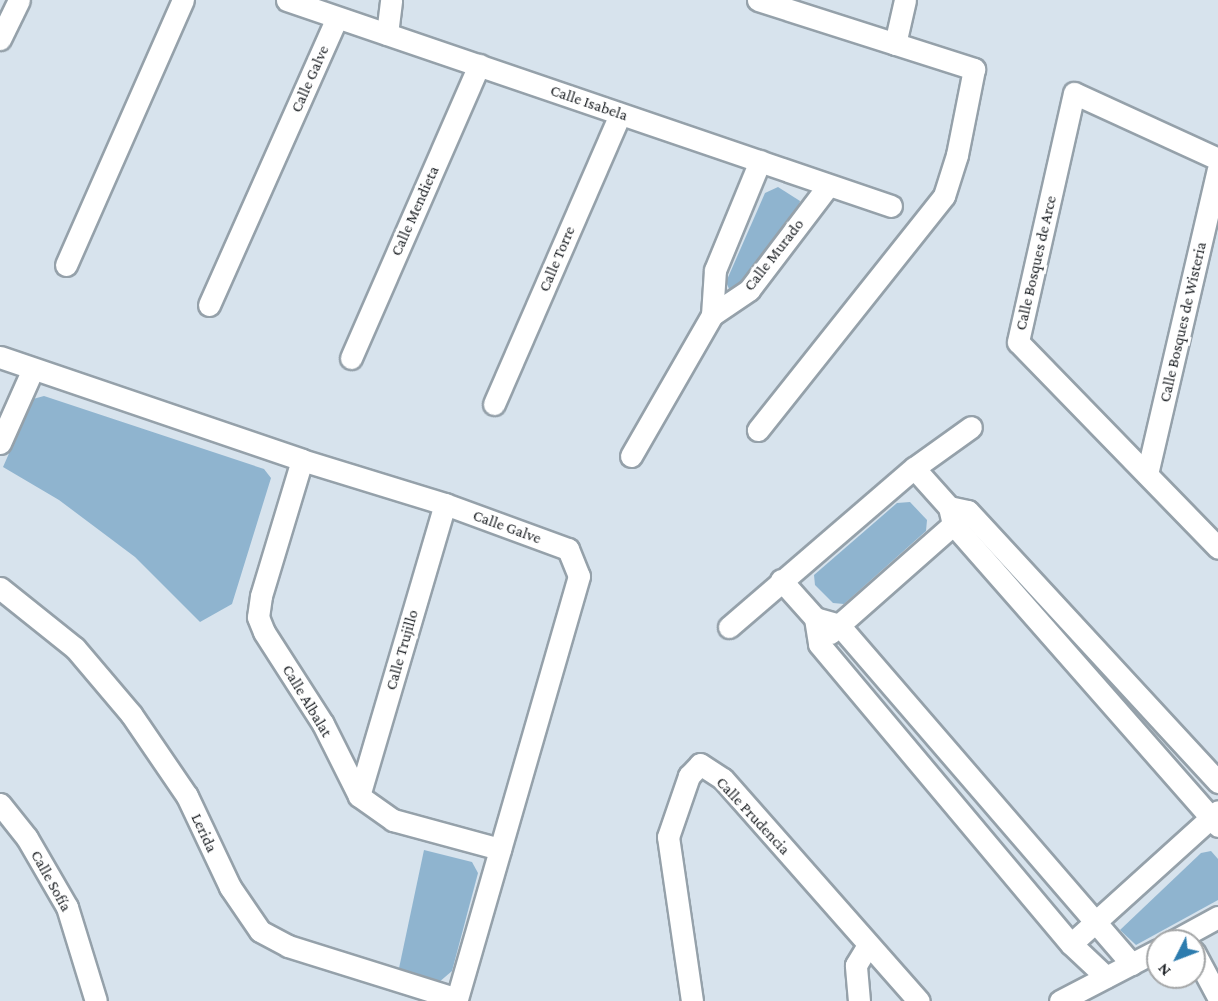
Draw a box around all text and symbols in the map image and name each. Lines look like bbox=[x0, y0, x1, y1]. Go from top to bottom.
street label: Calle Galve bbox=[287, 43, 333, 115]
street label: Calle Isabela bbox=[548, 81, 630, 125]
street label: Calle Mendieta bbox=[387, 163, 443, 259]
street label: Calle Bosques de Arce bbox=[1011, 194, 1061, 332]
street label: Calle Murado bbox=[740, 215, 808, 295]
street label: Calle Torre bbox=[535, 223, 579, 295]
street label: Calle Bosques de Wisteria bbox=[1155, 240, 1211, 404]
street label: Calle Galve bbox=[470, 506, 544, 548]
street label: Calle Trujillo bbox=[381, 608, 423, 692]
street label: Calle Albalat bbox=[278, 661, 336, 741]
street label: Calle Prudencia bbox=[712, 773, 794, 859]
street label: Lerida bbox=[187, 810, 221, 856]
street label: Calle Sofía bbox=[26, 847, 76, 915]
north arrow bbox=[1146, 929, 1206, 989]
text: N bbox=[1154, 960, 1174, 980]

